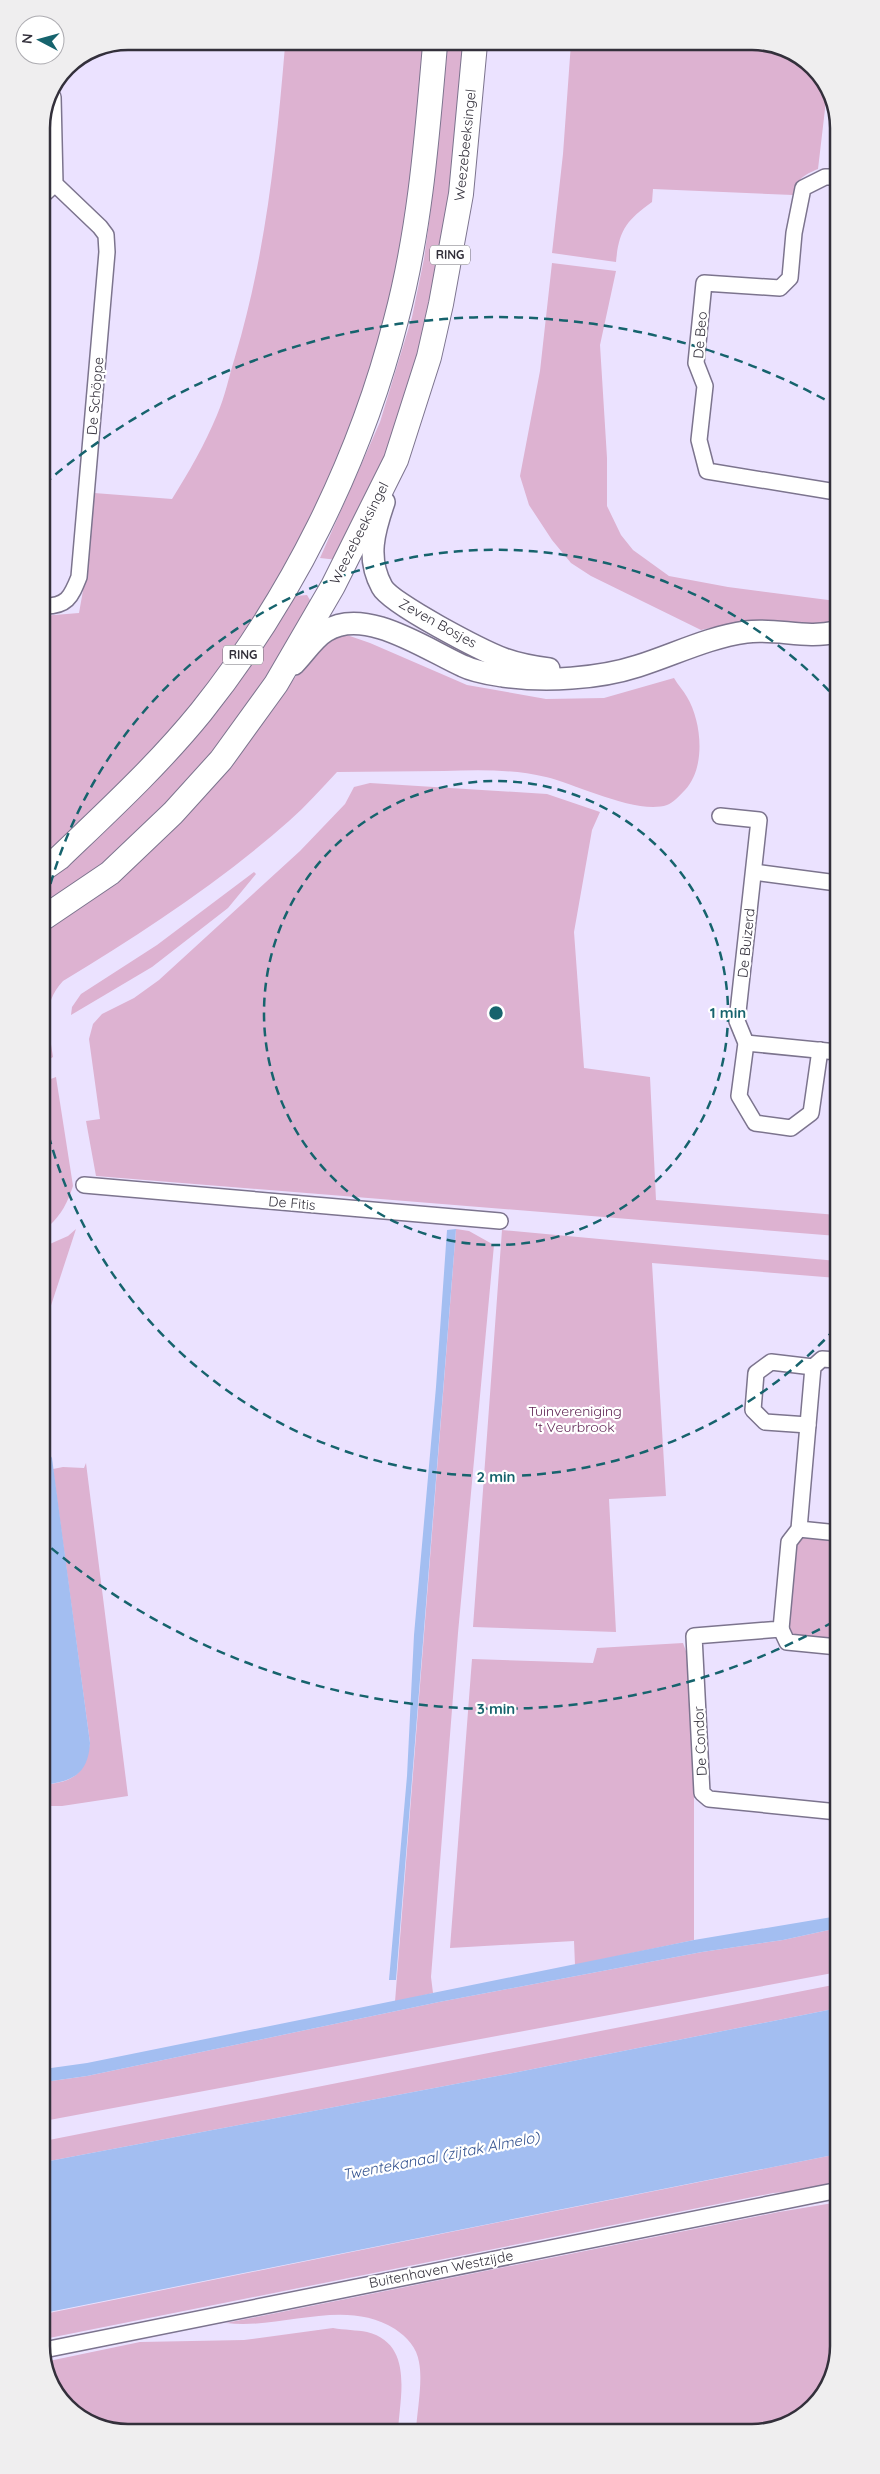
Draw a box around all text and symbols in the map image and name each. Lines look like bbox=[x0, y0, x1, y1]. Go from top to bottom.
north arrow bbox=[15, 15, 65, 65]
text: N bbox=[18, 33, 37, 45]
street label: Weezebeeksingel bbox=[450, 88, 480, 202]
road number: RING bbox=[430, 246, 470, 264]
street label: De Beo bbox=[689, 311, 711, 359]
street label: De Schöppe bbox=[83, 356, 107, 436]
street label: Weezebeeksingel bbox=[325, 479, 393, 587]
street label: Zeven Bosjes bbox=[396, 594, 480, 652]
road number: RING bbox=[223, 646, 263, 664]
street label: De Buizerd bbox=[733, 907, 759, 979]
text: 1 min bbox=[710, 1003, 746, 1022]
centre of rings bbox=[487, 1004, 505, 1022]
street label: De Fitis bbox=[268, 1192, 316, 1214]
park label: Tuinvereniging 't Veurbrook bbox=[528, 1402, 622, 1436]
text: 2 min bbox=[476, 1467, 516, 1486]
text: 3 min bbox=[477, 1699, 515, 1718]
street label: De Condor bbox=[689, 1705, 711, 1776]
water label: Twentekanaal (zijtak Almelo) bbox=[341, 2127, 542, 2184]
street label: Buitenhaven Westzijde bbox=[367, 2246, 515, 2292]

